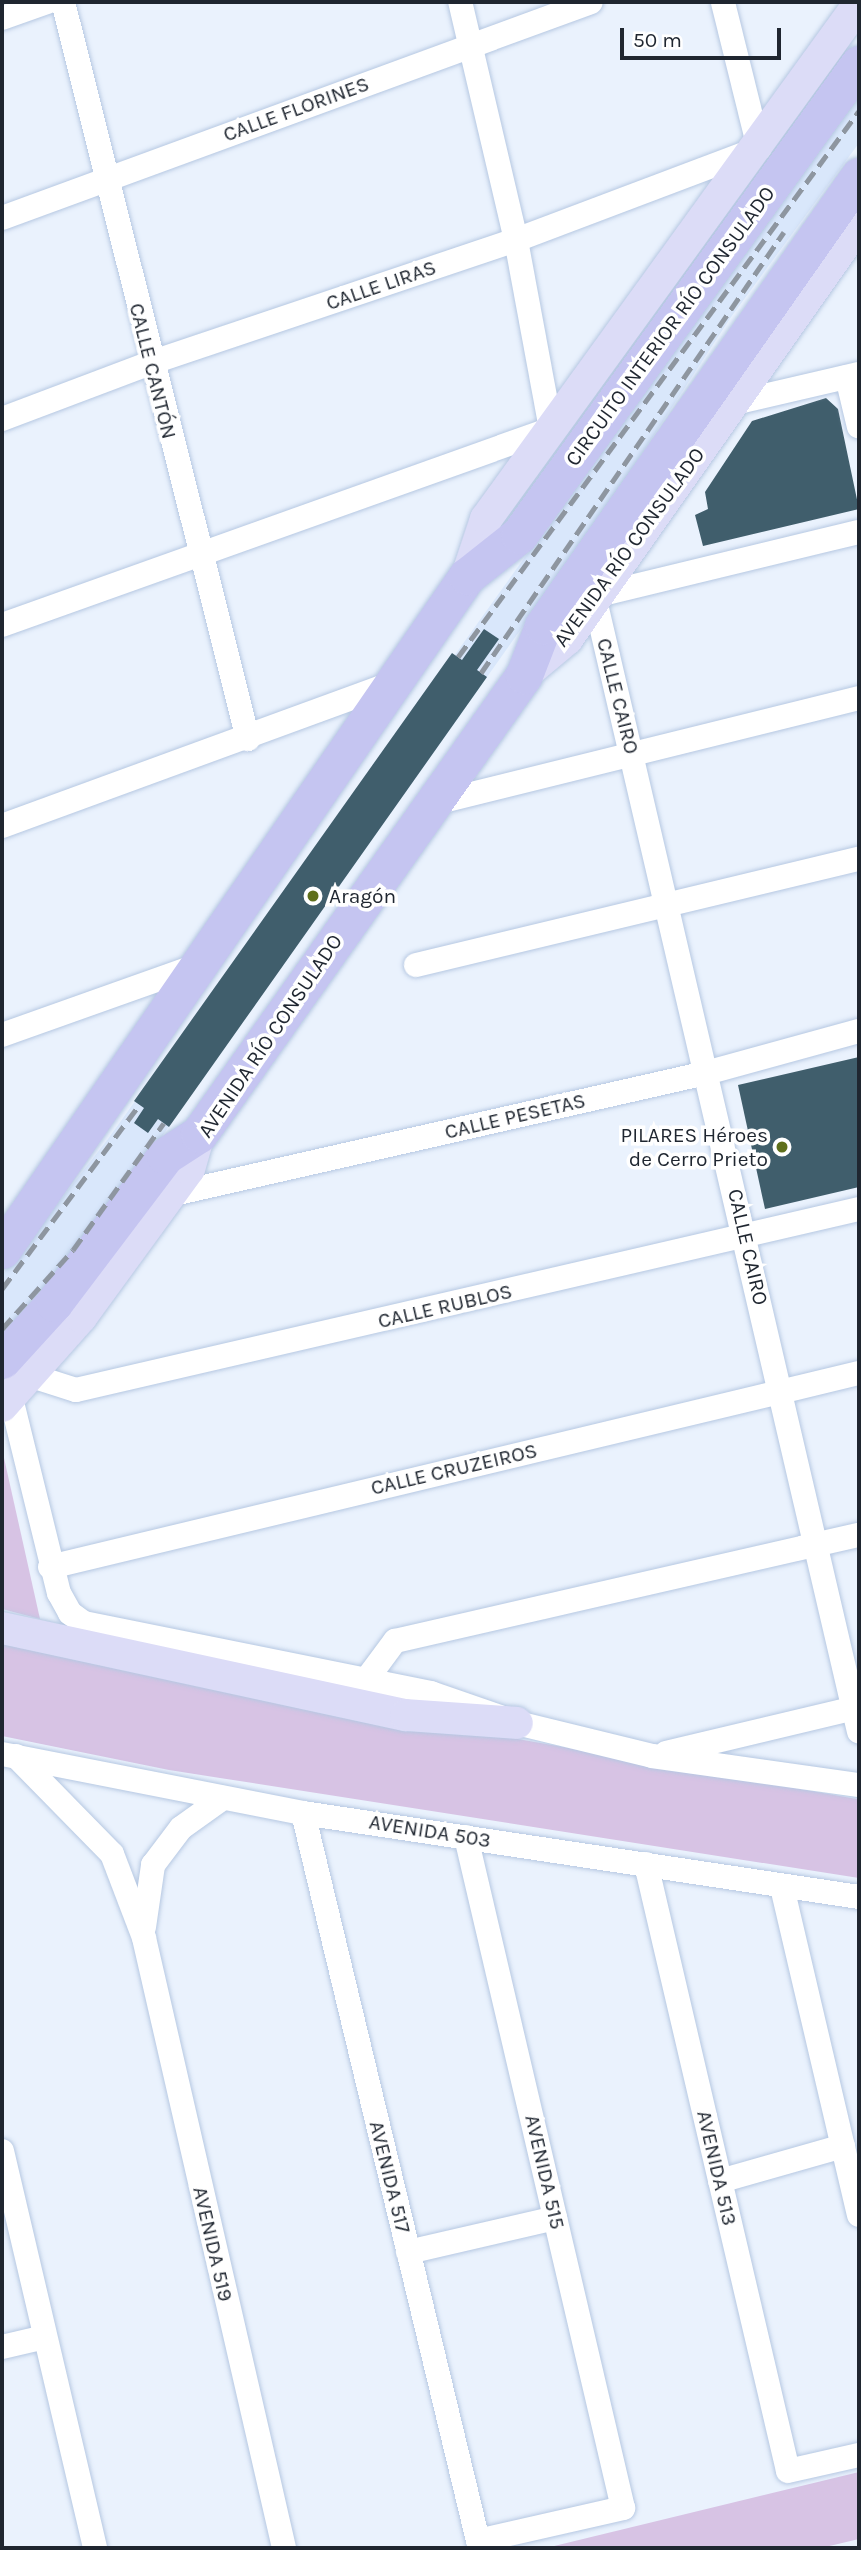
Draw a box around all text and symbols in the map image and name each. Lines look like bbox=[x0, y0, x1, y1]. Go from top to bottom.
scale bar bbox=[623, 14, 784, 58]
text: 50 m bbox=[633, 28, 682, 52]
street label: CALLE FLORINES bbox=[220, 71, 372, 147]
street label: CIRCUITO INTERIOR RÍO CONSULADO bbox=[560, 181, 780, 471]
street label: CALLE LIRAS bbox=[323, 254, 439, 316]
street label: CALLE CANTÓN bbox=[124, 300, 182, 442]
street label: AVENIDA RÍO CONSULADO bbox=[548, 442, 710, 652]
street label: CALLE CAIRO bbox=[591, 635, 645, 757]
place label: Aragón bbox=[329, 883, 396, 909]
marker: Aragón bbox=[303, 886, 323, 906]
street label: AVENIDA RÍO CONSULADO bbox=[192, 929, 348, 1143]
street label: CALLE PESETAS bbox=[442, 1088, 588, 1144]
place label: PILARES Héroes de Cerro Prieto bbox=[621, 1122, 768, 1172]
marker: PILARES Héroes de Cerro Prieto bbox=[774, 1139, 790, 1155]
street label: CALLE CAIRO bbox=[722, 1186, 774, 1308]
street label: CALLE RUBLOS bbox=[375, 1278, 515, 1334]
street label: CALLE CRUZEIROS bbox=[368, 1438, 540, 1500]
street label: AVENIDA 503 bbox=[367, 1809, 493, 1853]
street label: AVENIDA 513 bbox=[692, 2108, 742, 2228]
street label: AVENIDA 515 bbox=[520, 2112, 570, 2232]
street label: AVENIDA 517 bbox=[364, 2118, 416, 2236]
street label: AVENIDA 519 bbox=[188, 2184, 238, 2304]

